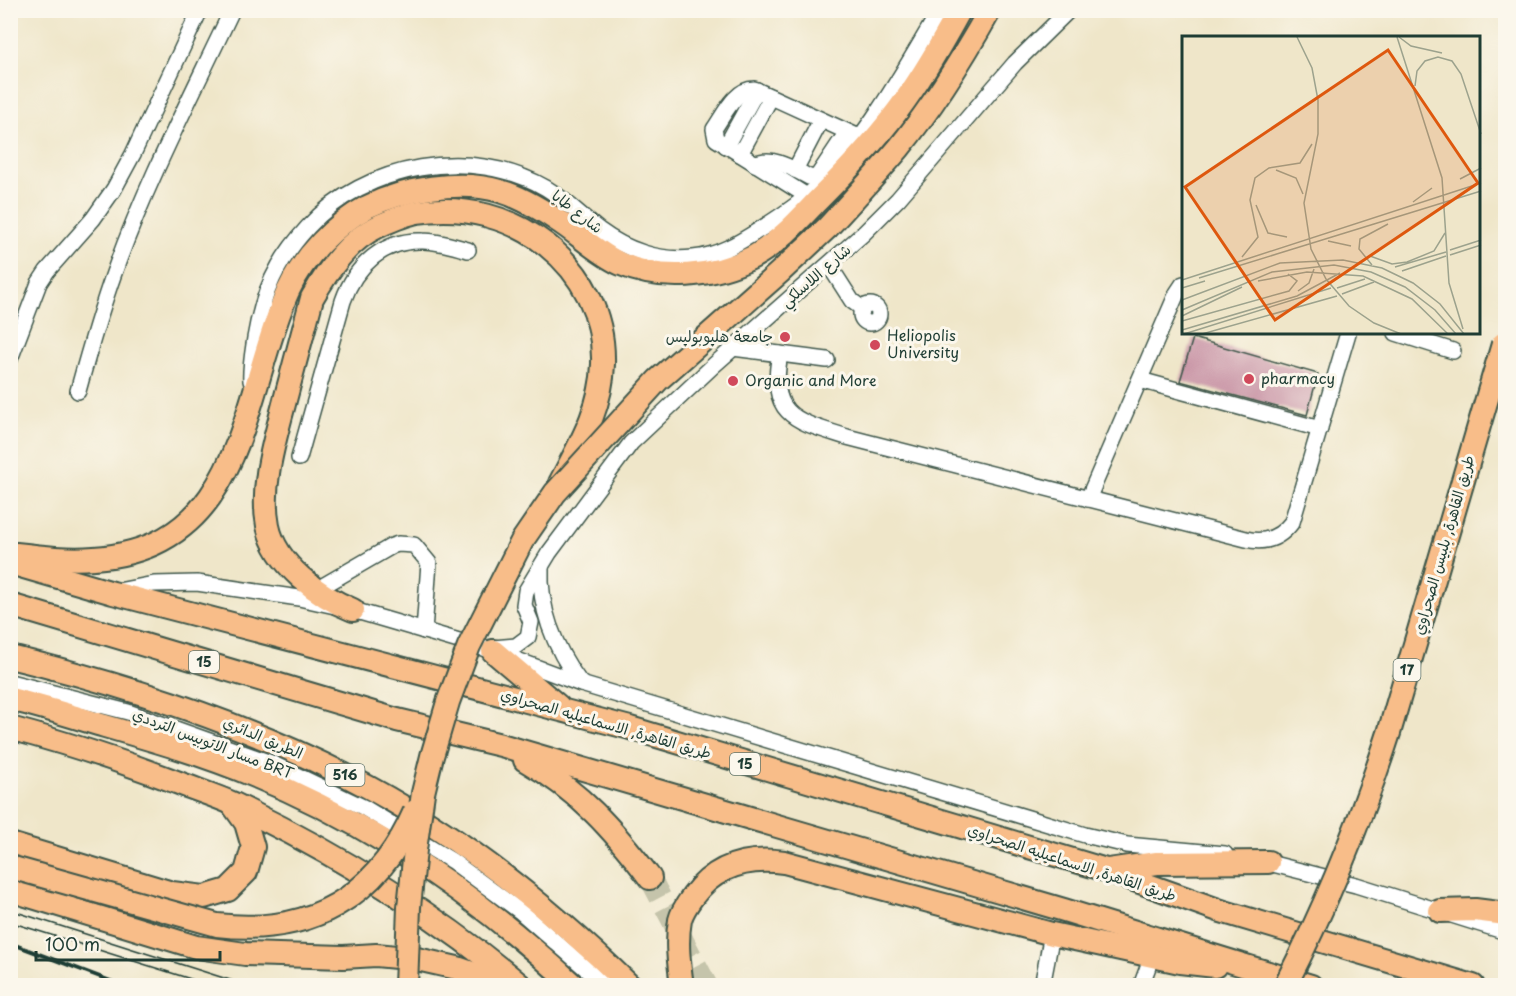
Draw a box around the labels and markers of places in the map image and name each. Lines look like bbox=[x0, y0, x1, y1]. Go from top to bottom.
place label: Heliopolis University bbox=[887, 323, 959, 363]
place label: جامعة هليوبوليس bbox=[666, 324, 773, 347]
marker: جامعة هليوبوليس bbox=[778, 330, 792, 344]
marker: Heliopolis University bbox=[868, 338, 882, 352]
place label: pharmacy bbox=[1261, 366, 1335, 389]
place label: Organic and More bbox=[745, 368, 876, 391]
marker: pharmacy bbox=[1242, 372, 1256, 386]
marker: Organic and More bbox=[726, 374, 740, 388]

